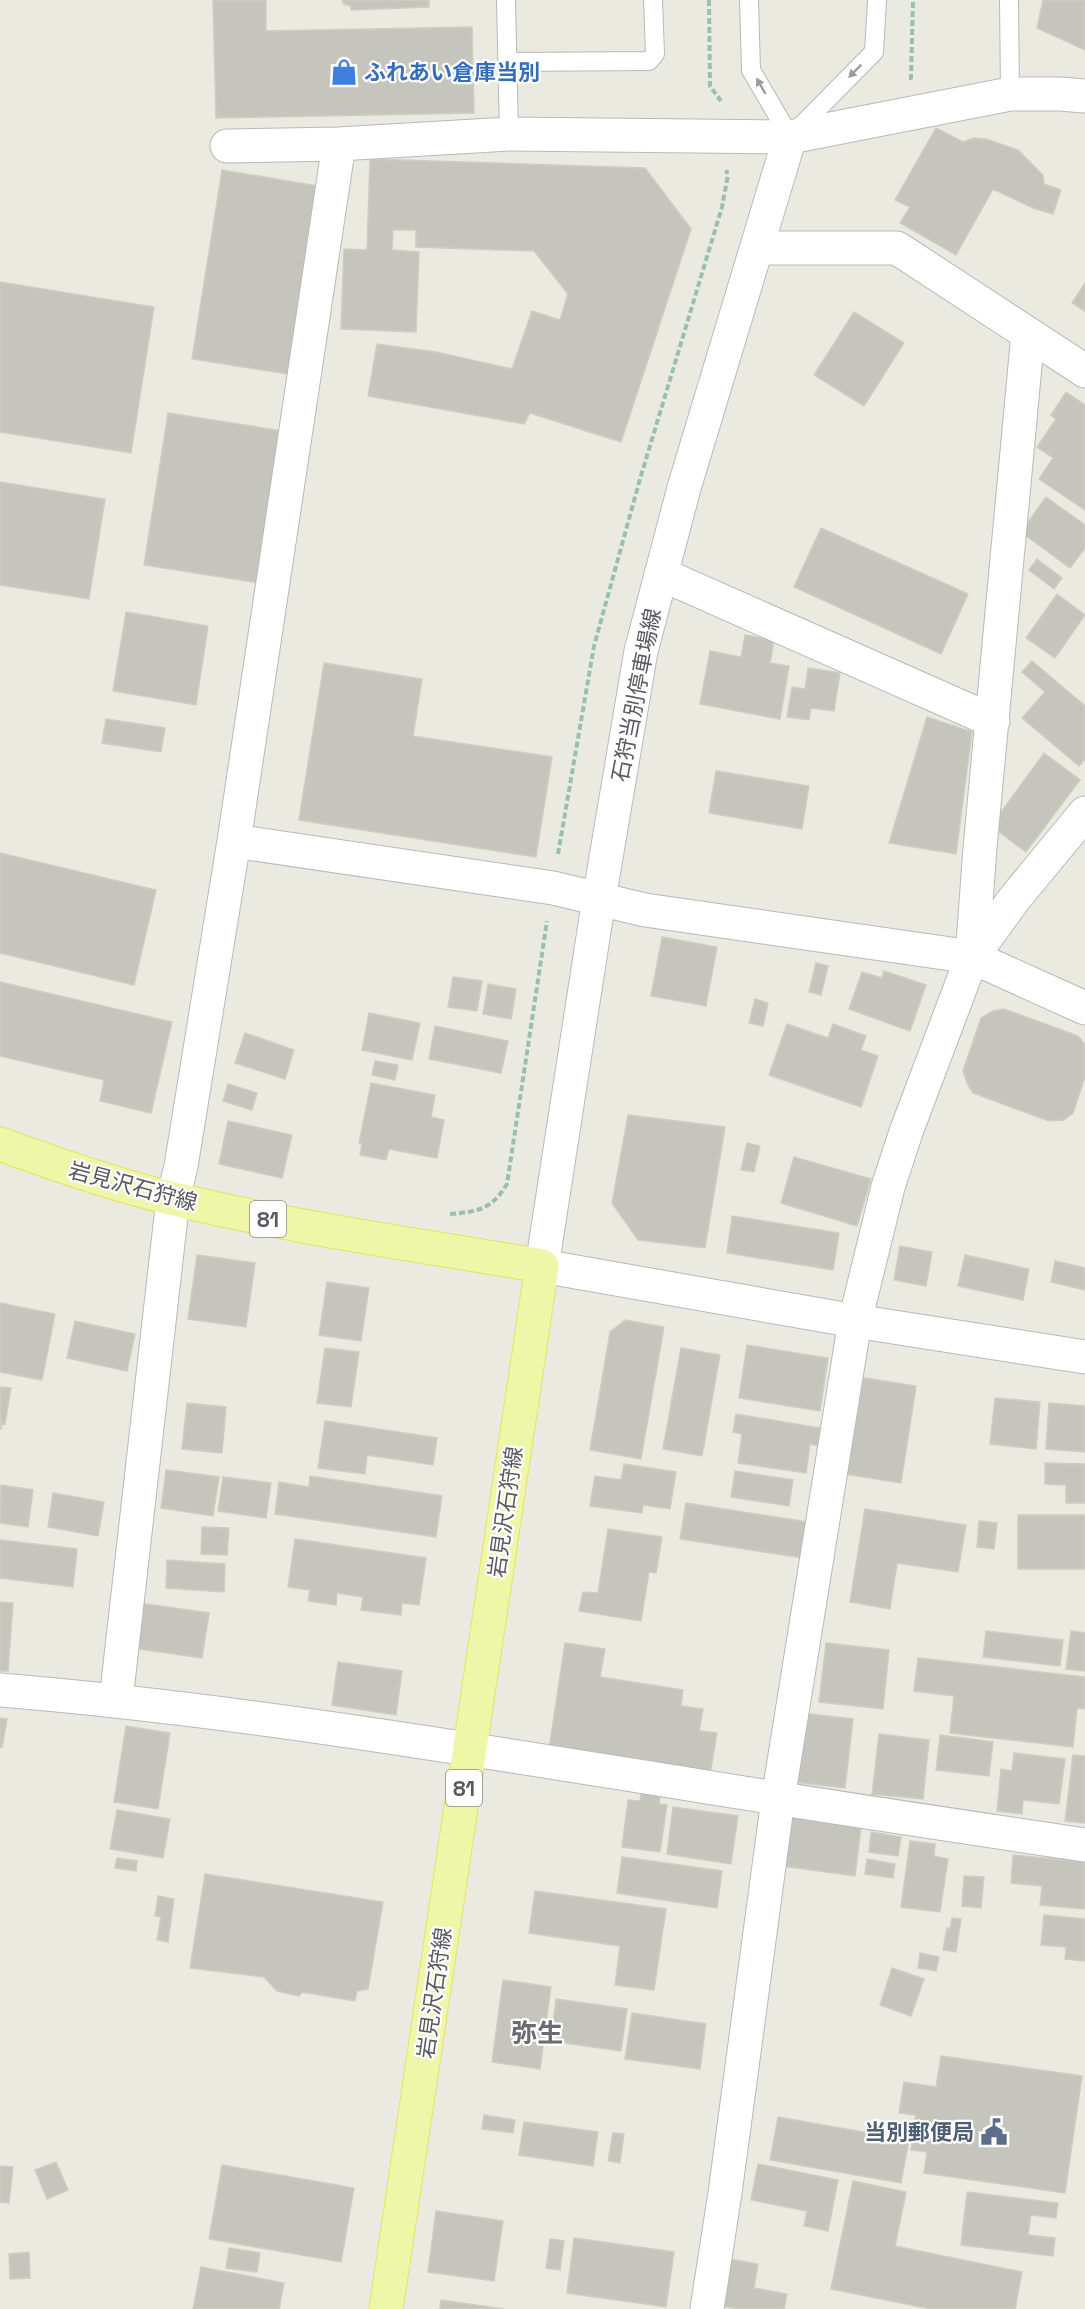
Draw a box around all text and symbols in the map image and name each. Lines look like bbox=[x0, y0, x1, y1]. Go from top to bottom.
shop icon: ふれあい倉庫当別 bbox=[329, 57, 359, 87]
place label: ふれあい倉庫当別 bbox=[364, 58, 540, 86]
one-way arrow bbox=[848, 64, 862, 78]
one-way arrow bbox=[755, 78, 766, 94]
street label: 石狩当別停車場線 bbox=[605, 606, 667, 784]
street label: 岩見沢石狩線 bbox=[66, 1155, 200, 1217]
road number: 81 bbox=[250, 1201, 286, 1237]
street label: 岩見沢石狩線 bbox=[482, 1445, 528, 1579]
road number: 81 bbox=[446, 1770, 482, 1806]
street label: 岩見沢石狩線 bbox=[411, 1926, 457, 2060]
district label: 弥生 bbox=[511, 2016, 563, 2050]
public building icon: 当別郵便局 bbox=[979, 2117, 1009, 2147]
place label: 当別郵便局 bbox=[864, 2118, 974, 2146]

